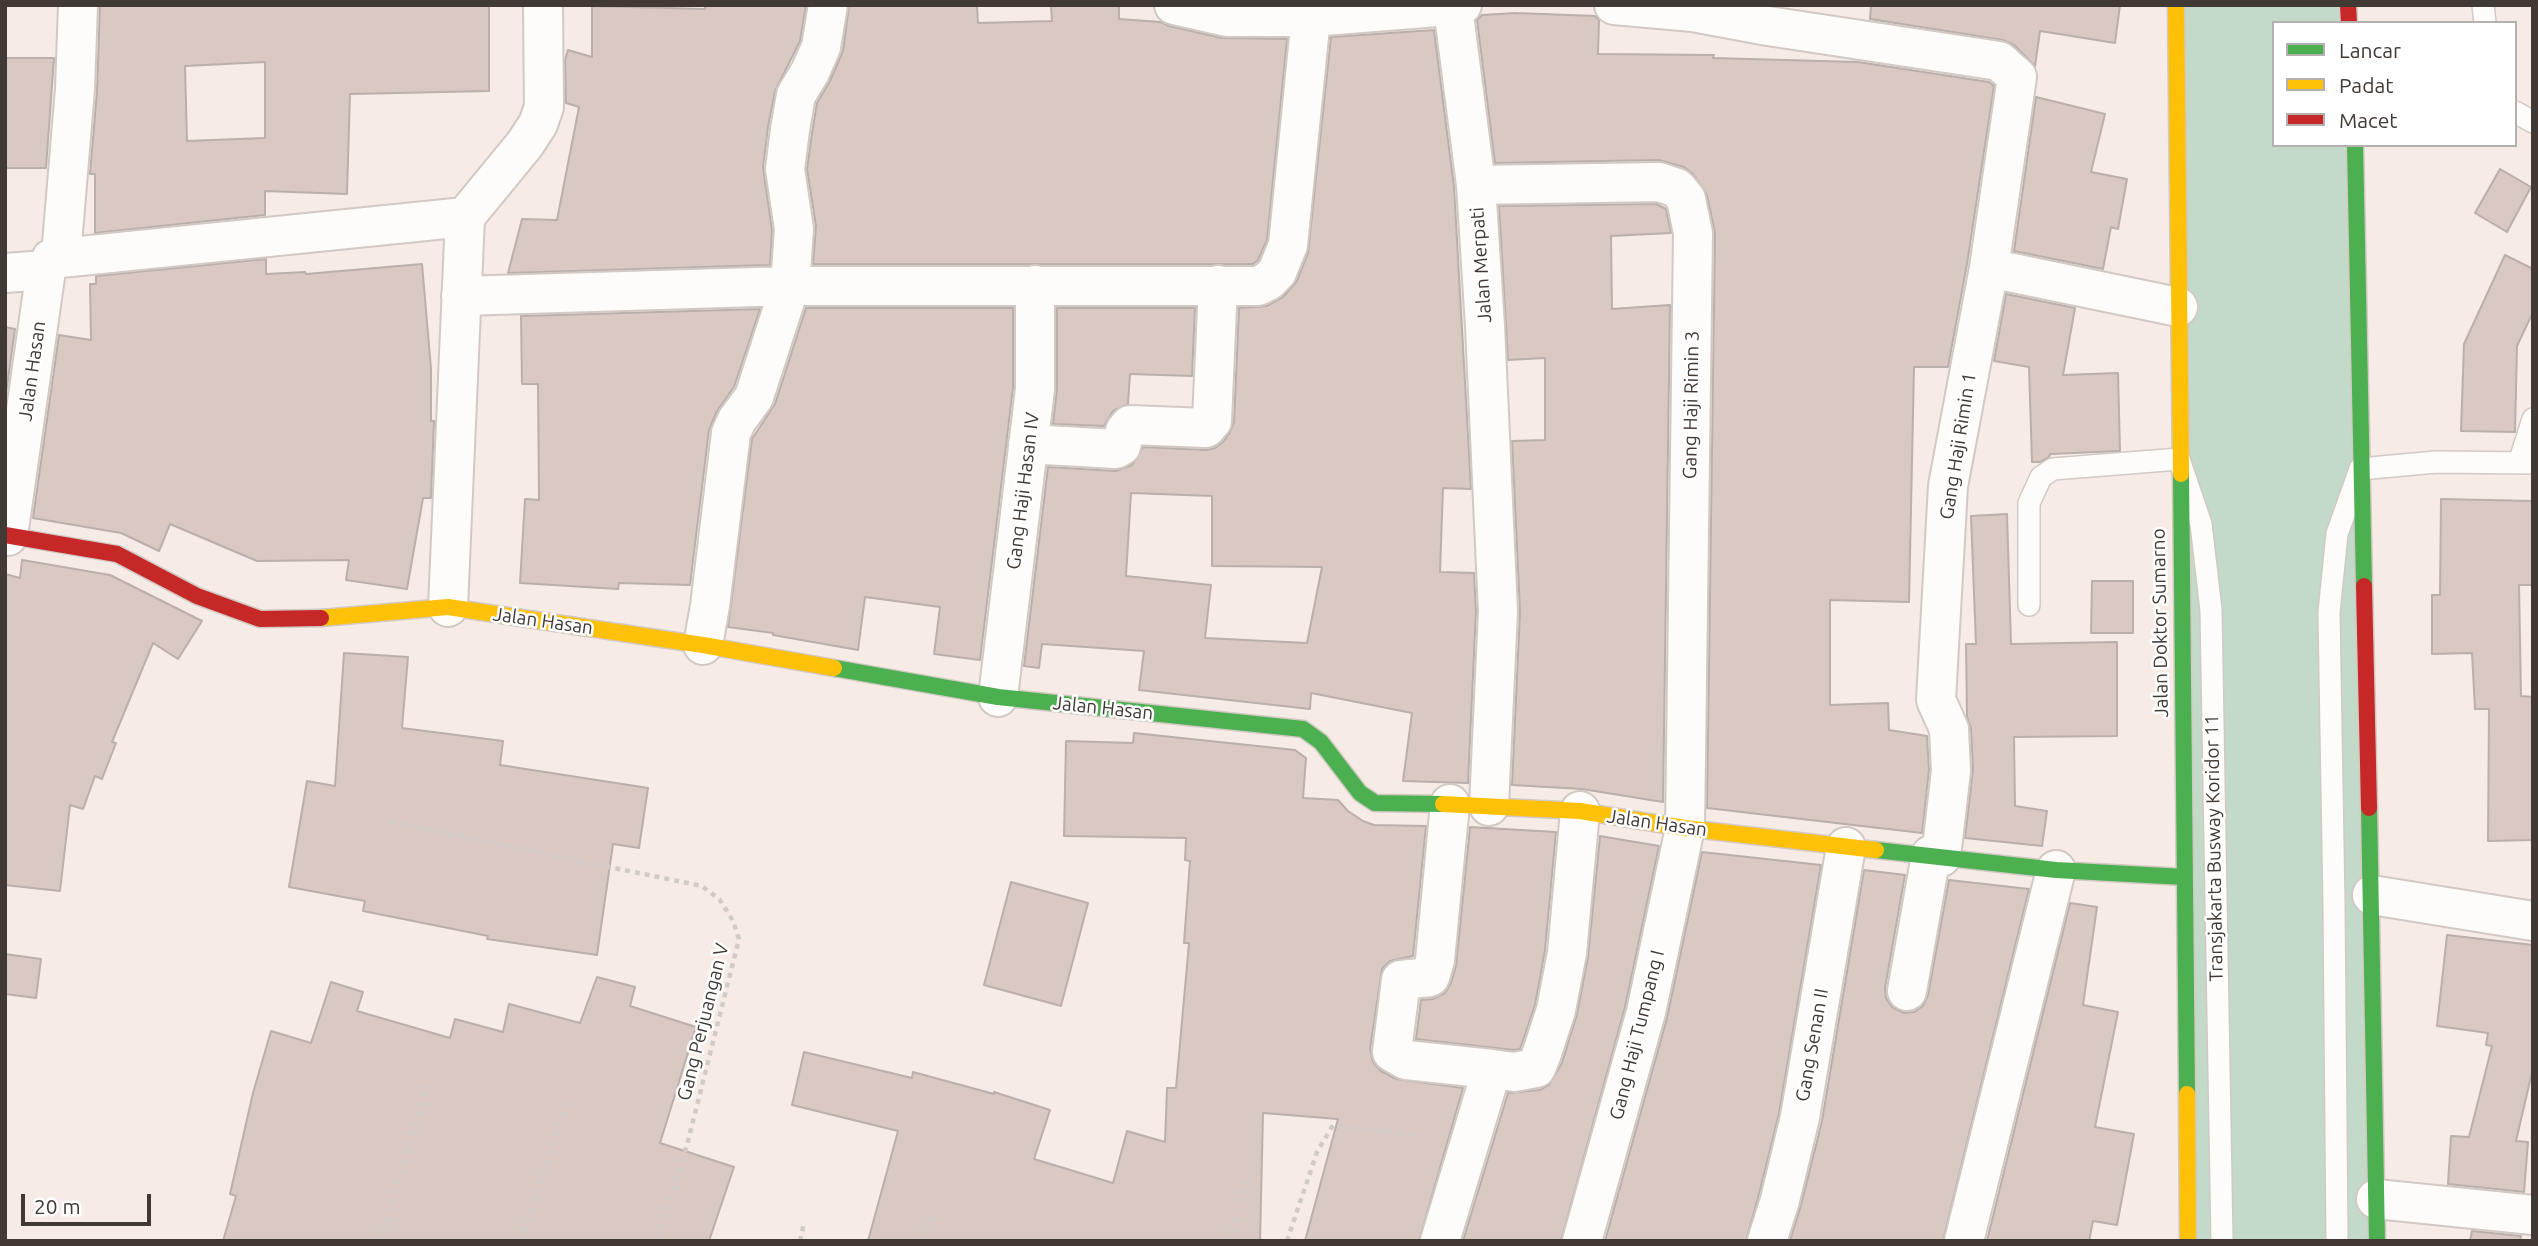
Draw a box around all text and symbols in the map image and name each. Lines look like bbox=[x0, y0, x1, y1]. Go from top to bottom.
legend bbox=[2272, 21, 2517, 147]
text: Lancar bbox=[2339, 38, 2401, 62]
text: Padat bbox=[2339, 73, 2394, 97]
text: Macet bbox=[2339, 108, 2398, 132]
street label: Jalan Merpati bbox=[1466, 206, 1496, 324]
street label: Jalan Hasan bbox=[14, 319, 50, 423]
street label: Gang Haji Rimin 3 bbox=[1678, 331, 1704, 479]
street label: Gang Haji Rimin 1 bbox=[1935, 371, 1981, 521]
street label: Gang Haji Hasan IV bbox=[1002, 411, 1044, 571]
street label: Jalan Doktor Sumarno bbox=[2147, 528, 2173, 718]
street label: Jalan Hasan bbox=[491, 603, 595, 639]
street label: Jalan Hasan bbox=[1052, 691, 1154, 725]
street label: Transjakarta Busway Koridor 11 bbox=[2200, 714, 2228, 982]
street label: Jalan Hasan bbox=[1605, 805, 1709, 841]
street label: Gang Perjuangan V bbox=[672, 941, 734, 1103]
street label: Gang Haji Tumpang I bbox=[1605, 948, 1669, 1122]
street label: Gang Senan II bbox=[1791, 987, 1833, 1103]
scale bar bbox=[24, 1180, 154, 1224]
text: 20 m bbox=[34, 1194, 81, 1218]

